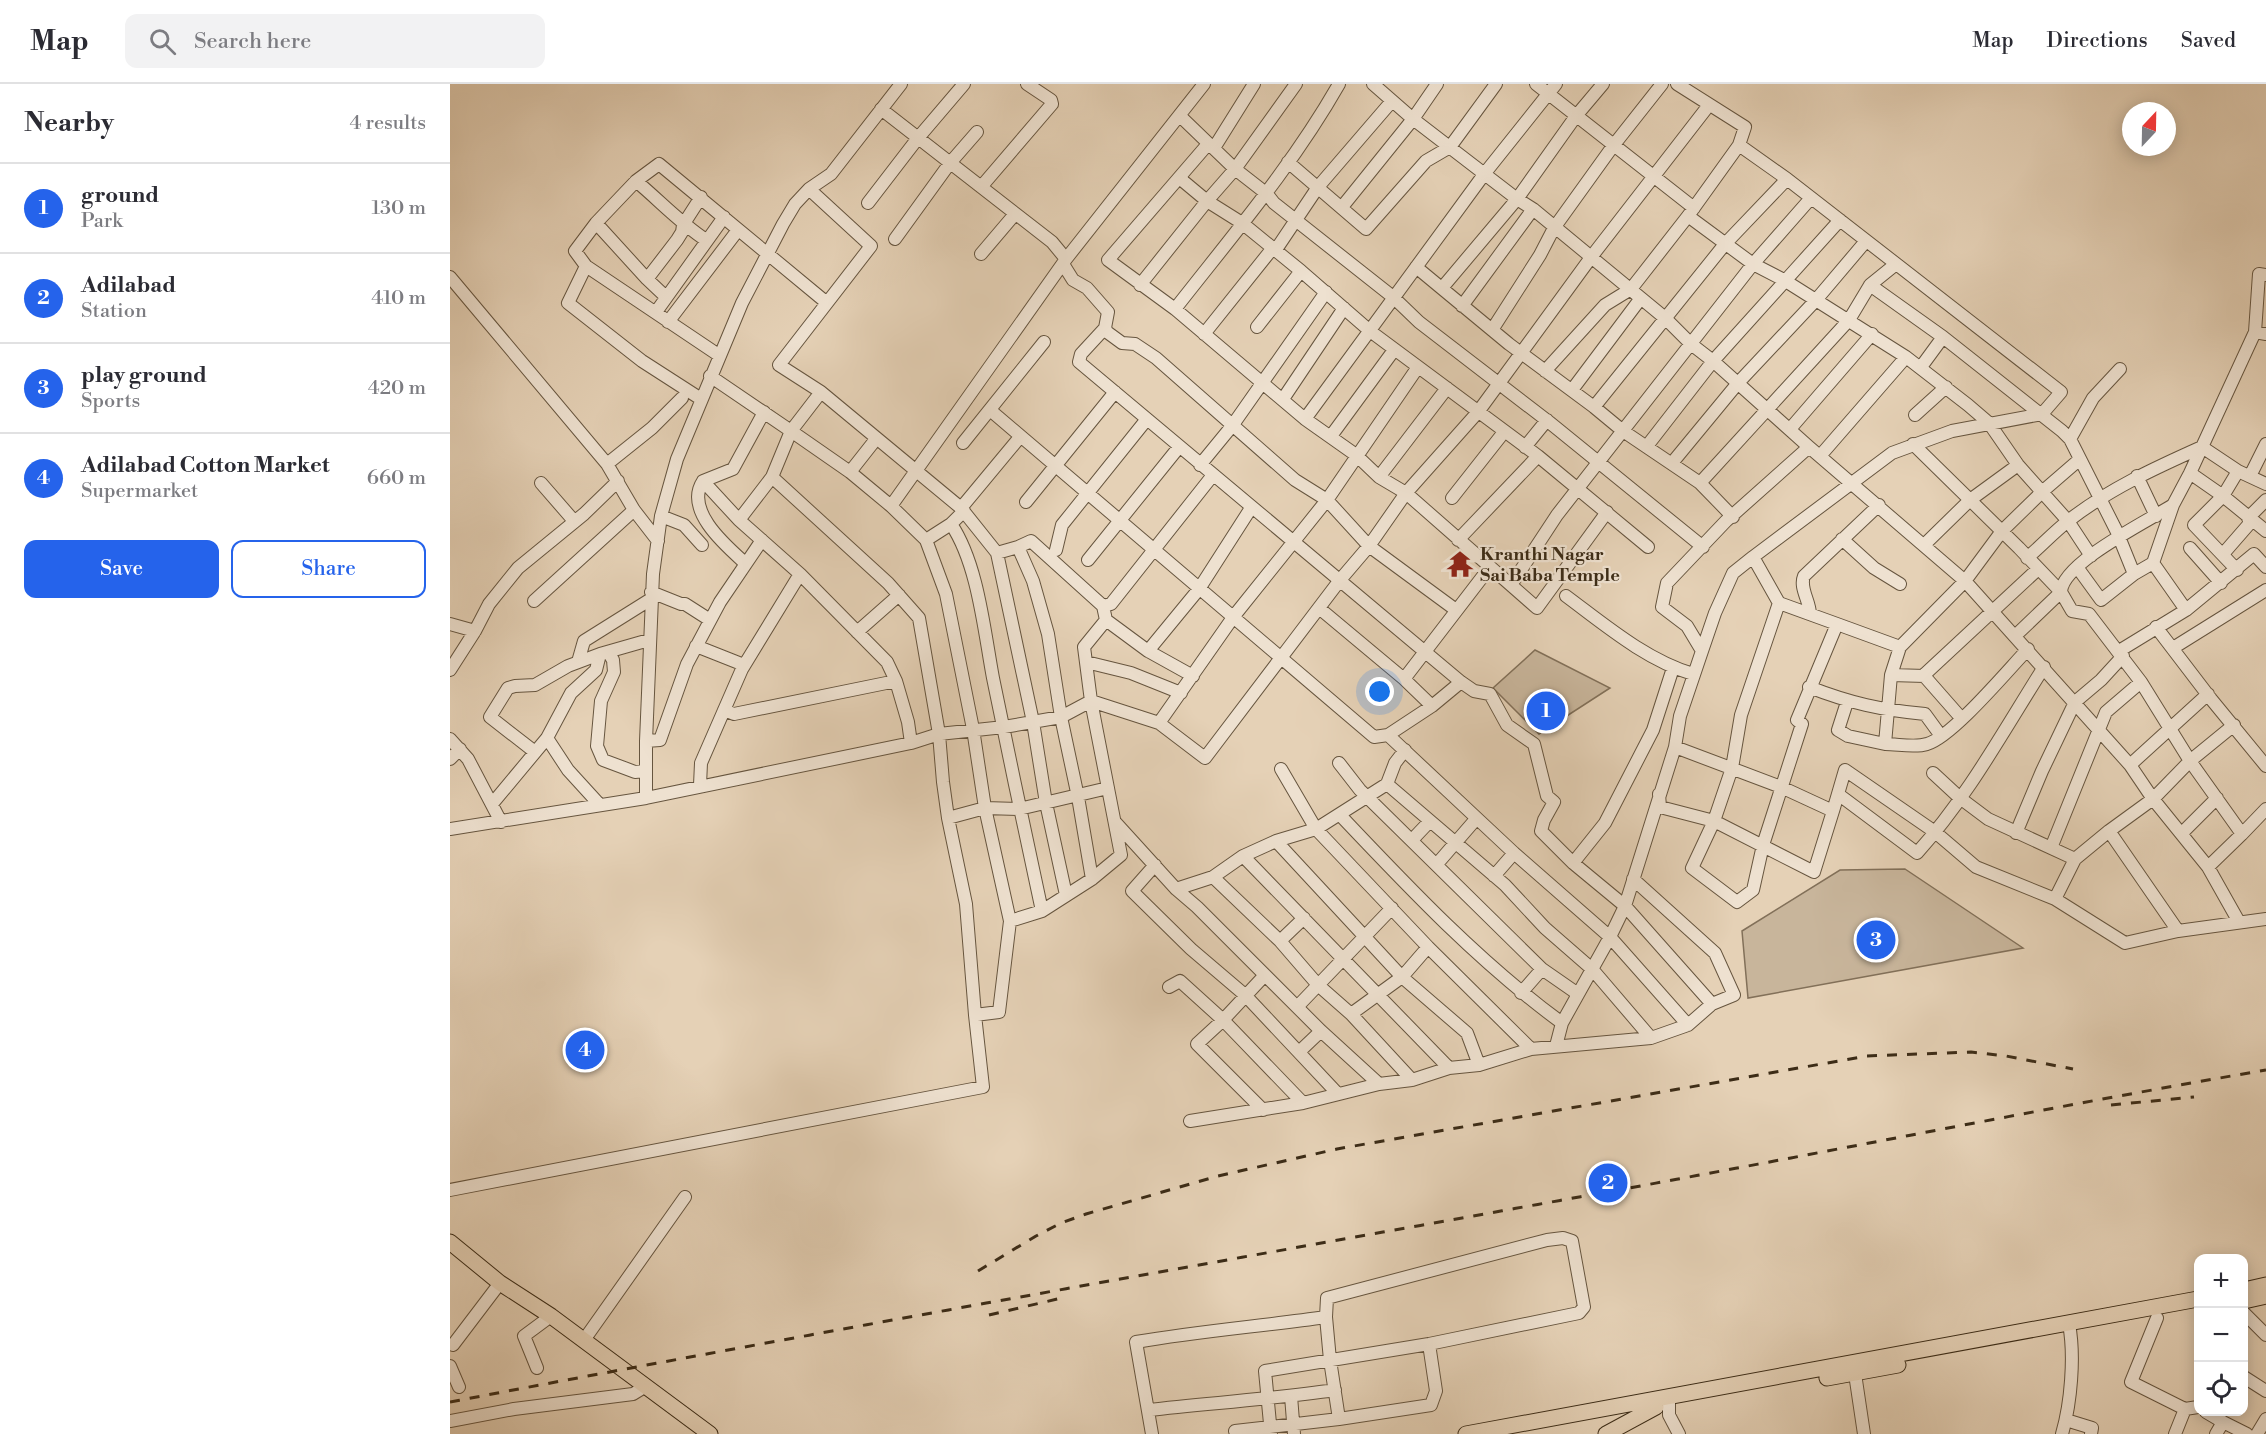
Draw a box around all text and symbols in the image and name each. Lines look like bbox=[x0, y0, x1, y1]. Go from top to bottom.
search box bbox=[125, 14, 545, 68]
text: Map bbox=[30, 24, 89, 59]
icon: search bbox=[146, 25, 179, 58]
text: Search here bbox=[194, 28, 311, 55]
text: Map bbox=[1972, 28, 2014, 54]
text: Directions bbox=[2047, 28, 2148, 54]
text: Saved bbox=[2181, 28, 2236, 54]
north arrow bbox=[2122, 102, 2176, 156]
text: Nearby bbox=[24, 107, 114, 139]
text: 4 results bbox=[349, 111, 426, 136]
text: ground bbox=[81, 182, 159, 209]
text: 1 bbox=[39, 196, 48, 221]
text: 130 m bbox=[371, 196, 426, 221]
text: Park bbox=[81, 209, 123, 234]
text: Adilabad bbox=[81, 272, 176, 299]
text: 2 bbox=[37, 286, 50, 311]
text: 410 m bbox=[371, 286, 426, 311]
text: Station bbox=[81, 299, 147, 324]
text: play ground bbox=[81, 362, 207, 389]
text: 3 bbox=[37, 376, 50, 401]
text: 420 m bbox=[368, 376, 426, 401]
text: Sports bbox=[81, 389, 140, 414]
text: Adilabad Cotton Market bbox=[81, 452, 330, 479]
text: 4 bbox=[37, 466, 50, 491]
text: 660 m bbox=[367, 466, 426, 491]
text: Supermarket bbox=[81, 479, 198, 504]
button: Save bbox=[24, 540, 219, 598]
button: Share bbox=[231, 540, 426, 598]
place label: Kranthi Nagar Sai Baba Temple bbox=[1480, 543, 1620, 587]
temple icon: Kranthi Nagar Sai Baba Temple bbox=[1445, 549, 1475, 579]
your location bbox=[1365, 677, 1394, 706]
pin: 1 bbox=[1526, 688, 1566, 734]
pin: 3 bbox=[1856, 918, 1896, 962]
pin: 4 bbox=[566, 1028, 604, 1072]
pin: 2 bbox=[1588, 1160, 1628, 1206]
map controls bbox=[2194, 1254, 2248, 1416]
button: + bbox=[2194, 1254, 2248, 1308]
button: − bbox=[2194, 1308, 2248, 1362]
button: locate bbox=[2194, 1362, 2248, 1416]

